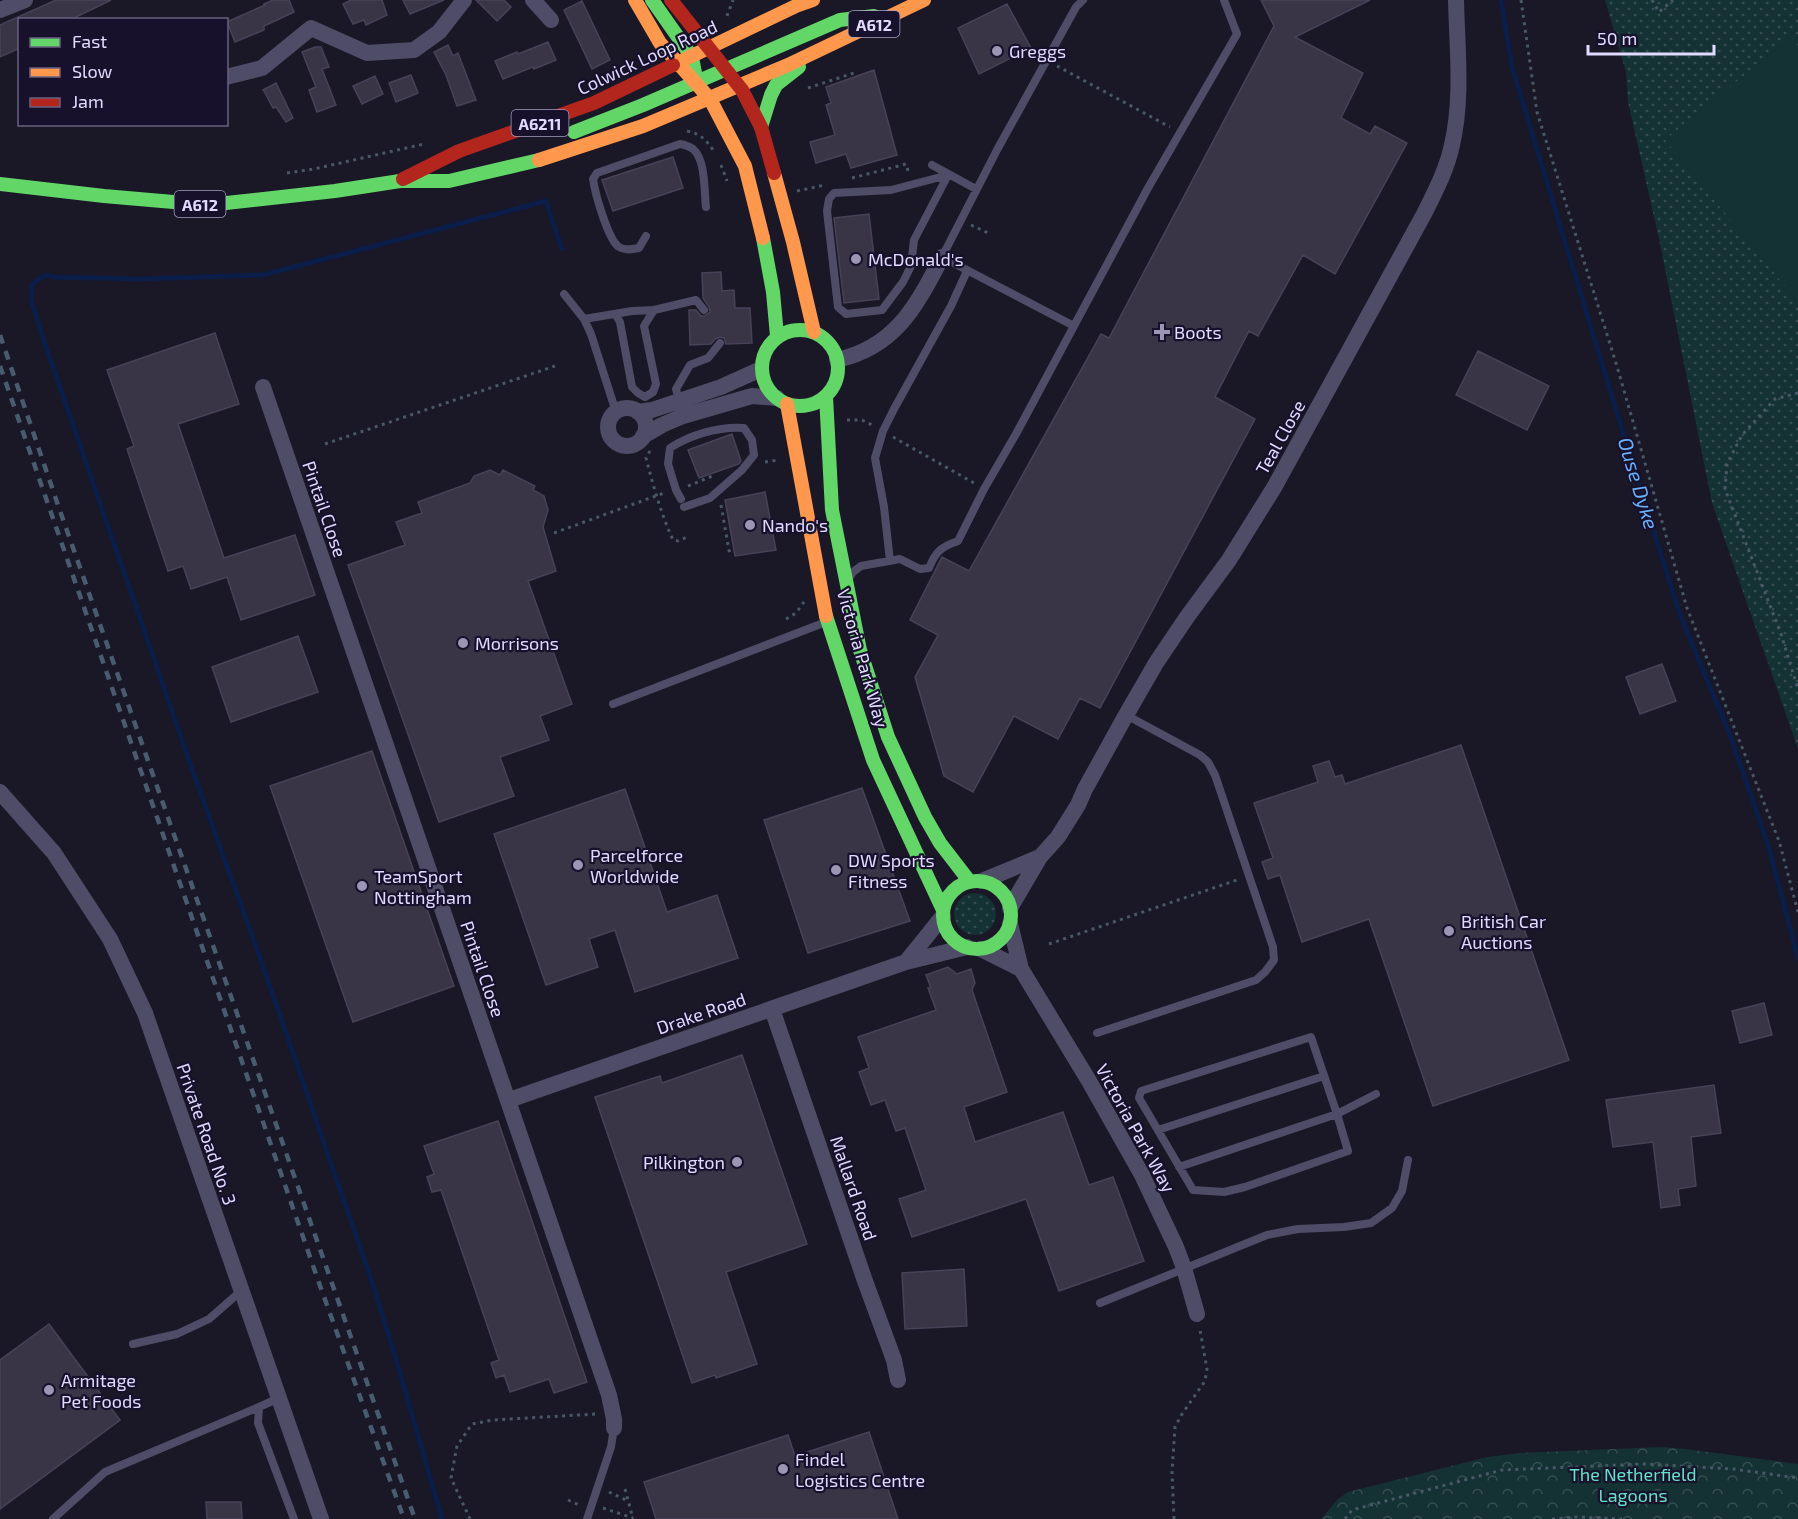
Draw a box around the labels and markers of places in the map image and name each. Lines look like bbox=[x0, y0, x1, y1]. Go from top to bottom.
place label: Greggs bbox=[1009, 40, 1066, 62]
marker: Greggs bbox=[990, 44, 1004, 58]
place label: McDonald's bbox=[868, 248, 964, 270]
marker: McDonald's bbox=[849, 252, 863, 266]
place label: Boots bbox=[1174, 321, 1222, 343]
marker: Boots bbox=[1155, 325, 1169, 339]
place label: Nando's bbox=[762, 514, 828, 536]
marker: Nando's bbox=[743, 518, 757, 532]
place label: Morrisons bbox=[475, 632, 559, 654]
marker: Morrisons bbox=[456, 636, 470, 650]
place label: Parcelforce Worldwide bbox=[590, 844, 683, 887]
place label: DW Sports Fitness bbox=[848, 849, 935, 892]
marker: Parcelforce Worldwide bbox=[571, 858, 585, 872]
marker: DW Sports Fitness bbox=[829, 863, 843, 877]
place label: TeamSport Nottingham bbox=[374, 865, 472, 908]
marker: TeamSport Nottingham bbox=[355, 879, 369, 893]
place label: British Car Auctions bbox=[1461, 910, 1546, 953]
marker: British Car Auctions bbox=[1442, 924, 1456, 938]
place label: Pilkington bbox=[643, 1151, 725, 1173]
marker: Pilkington bbox=[730, 1155, 744, 1169]
place label: Armitage Pet Foods bbox=[61, 1369, 141, 1412]
marker: Armitage Pet Foods bbox=[42, 1383, 56, 1397]
place label: Findel Logistics Centre bbox=[795, 1448, 925, 1491]
marker: Findel Logistics Centre bbox=[776, 1462, 790, 1476]

